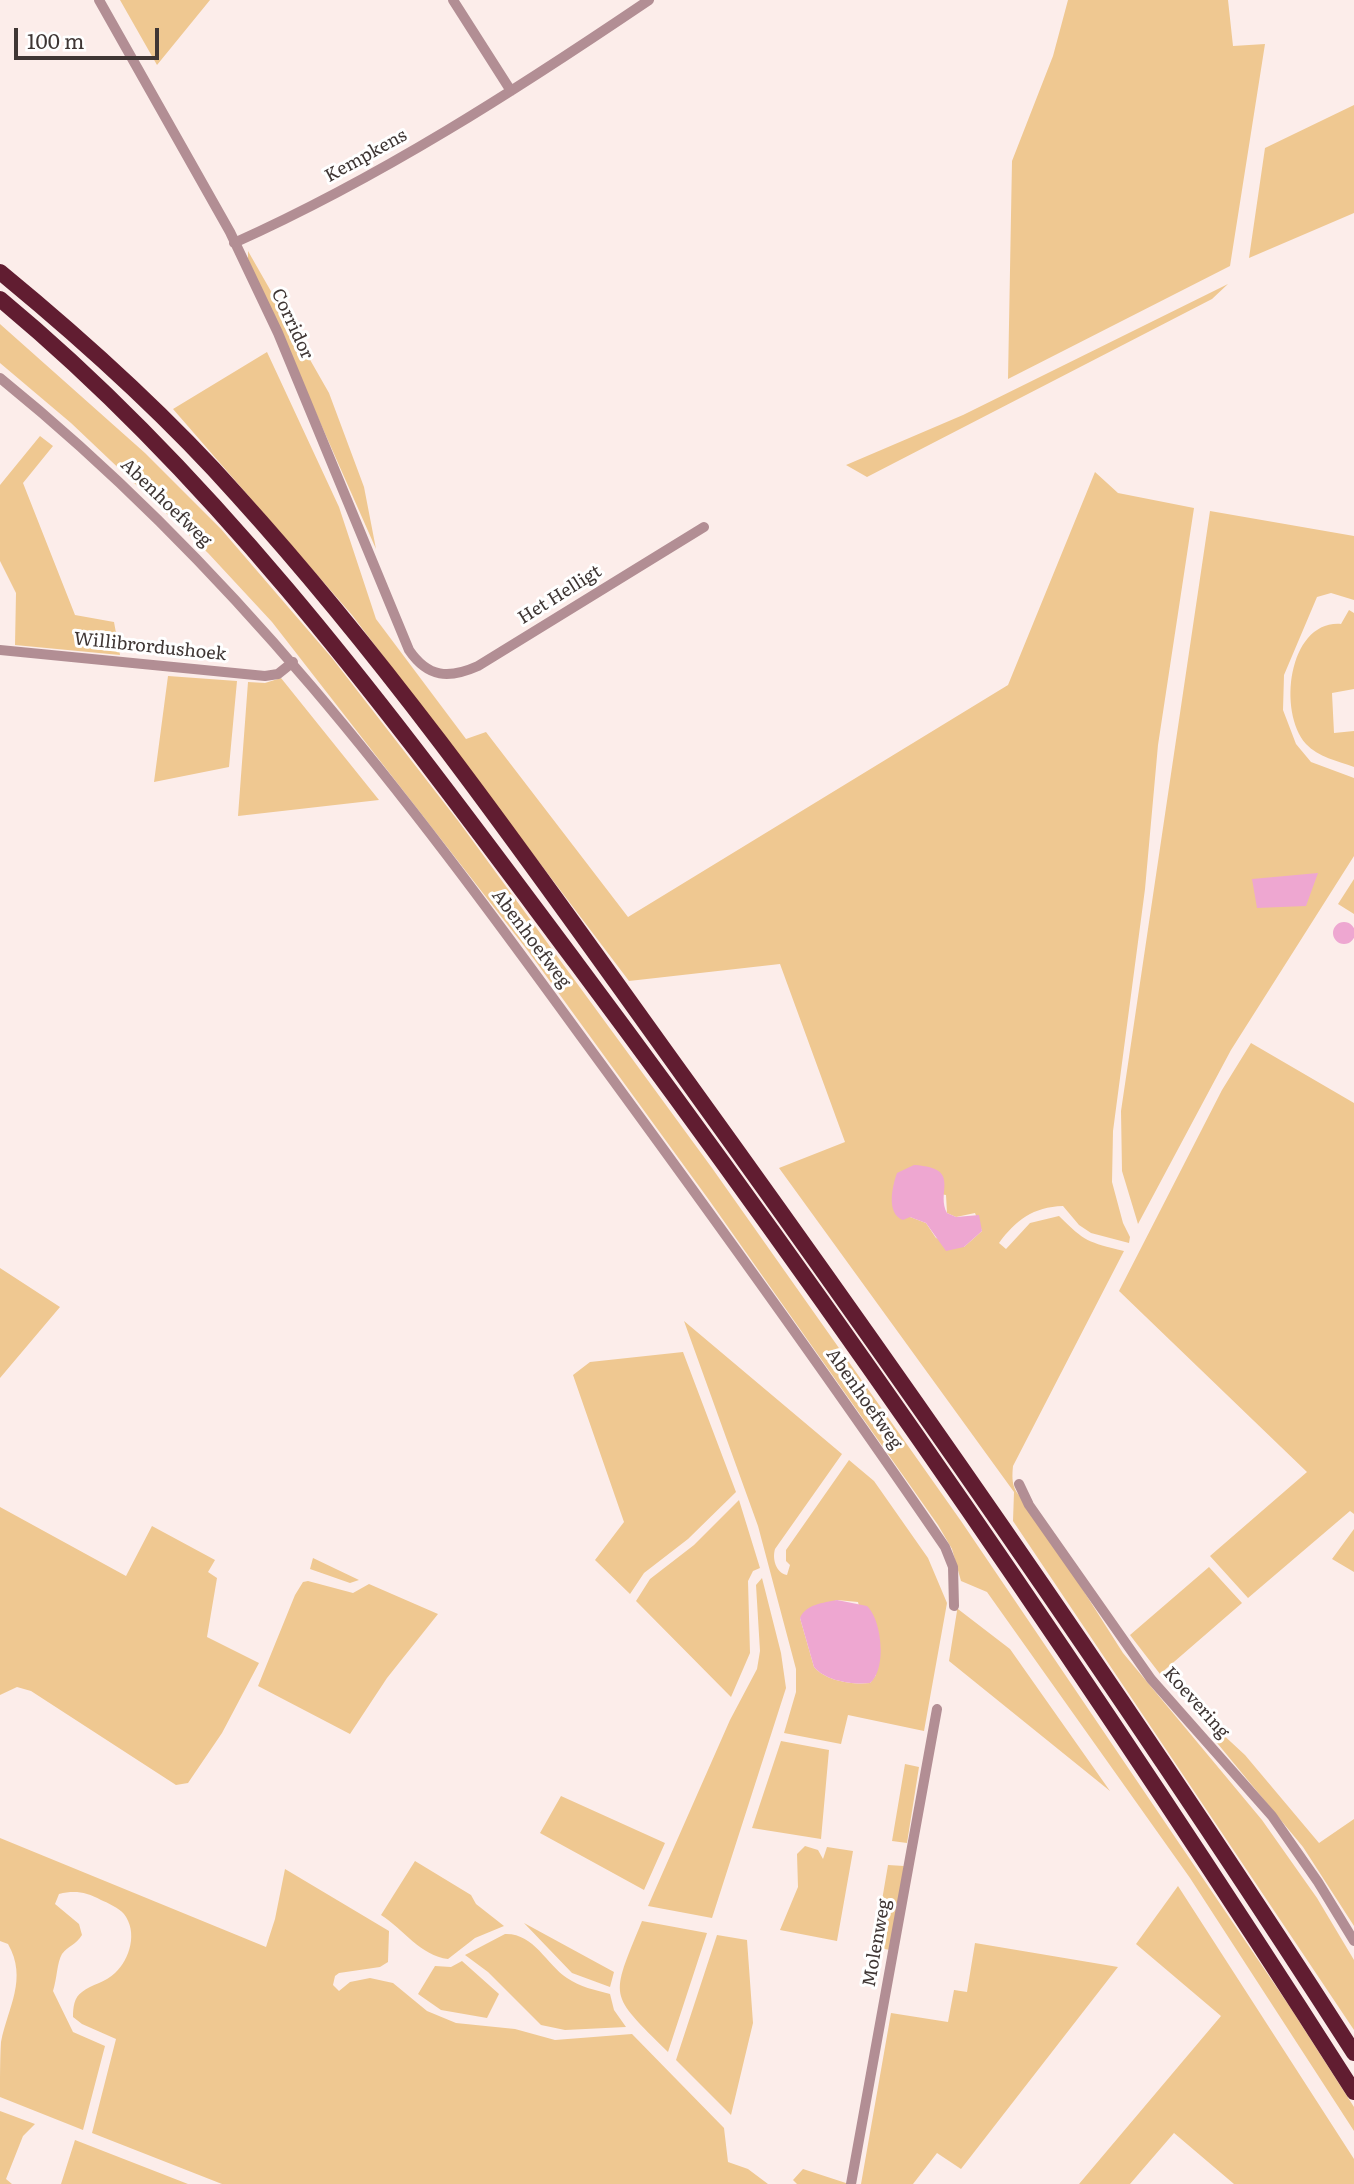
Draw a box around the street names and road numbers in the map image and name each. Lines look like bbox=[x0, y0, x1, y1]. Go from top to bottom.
street label: Kempkens bbox=[321, 125, 411, 187]
street label: Corridor bbox=[266, 285, 318, 363]
street label: Abenhoefweg bbox=[116, 454, 216, 552]
street label: Het Helligt bbox=[514, 561, 606, 629]
street label: Willibrordushoek bbox=[73, 628, 227, 666]
street label: Abenhoefweg bbox=[487, 885, 575, 993]
street label: Abenhoefweg bbox=[821, 1344, 907, 1454]
street label: Koevering bbox=[1158, 1663, 1234, 1743]
street label: Molenweg bbox=[859, 1897, 895, 1989]

